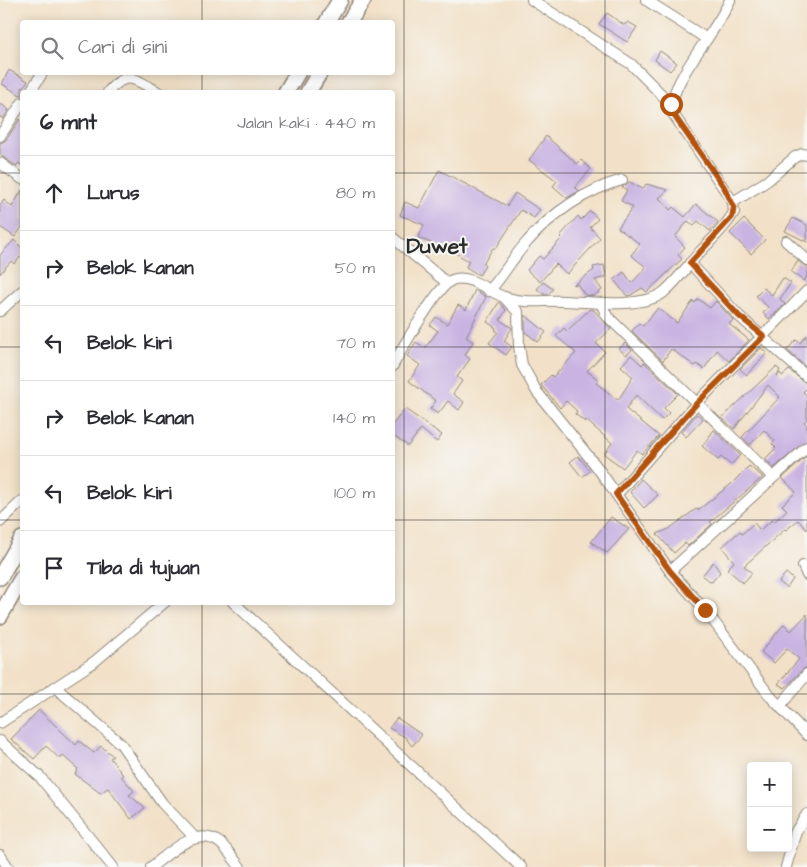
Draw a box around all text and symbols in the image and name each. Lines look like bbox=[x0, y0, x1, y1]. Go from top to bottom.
search box bbox=[20, 20, 395, 75]
icon: search bbox=[38, 34, 66, 62]
text: Cari di sini bbox=[78, 34, 167, 61]
route start bbox=[660, 93, 683, 116]
text: 6 mnt bbox=[40, 108, 97, 137]
text: Jalan kaki · 440 m bbox=[237, 112, 375, 134]
icon: ahead bbox=[40, 179, 68, 207]
text: Lurus bbox=[87, 180, 139, 207]
text: 80 m bbox=[336, 182, 375, 204]
district label: Duwet bbox=[406, 232, 468, 261]
icon: right bbox=[40, 254, 68, 282]
text: Belok kanan bbox=[87, 255, 194, 282]
text: 50 m bbox=[335, 257, 375, 279]
icon: left bbox=[40, 329, 68, 357]
text: Belok kiri bbox=[87, 330, 172, 357]
text: 70 m bbox=[336, 332, 375, 354]
icon: right bbox=[40, 404, 68, 432]
text: Belok kanan bbox=[87, 405, 194, 432]
text: 140 m bbox=[333, 407, 375, 429]
icon: left bbox=[40, 479, 68, 507]
text: Belok kiri bbox=[87, 480, 172, 507]
text: 100 m bbox=[334, 482, 375, 504]
icon: arrive bbox=[40, 554, 68, 582]
text: Tiba di tujuan bbox=[87, 555, 199, 582]
route end bbox=[694, 599, 717, 622]
map controls bbox=[747, 762, 792, 852]
button: + bbox=[747, 762, 792, 807]
button: − bbox=[747, 807, 792, 852]

